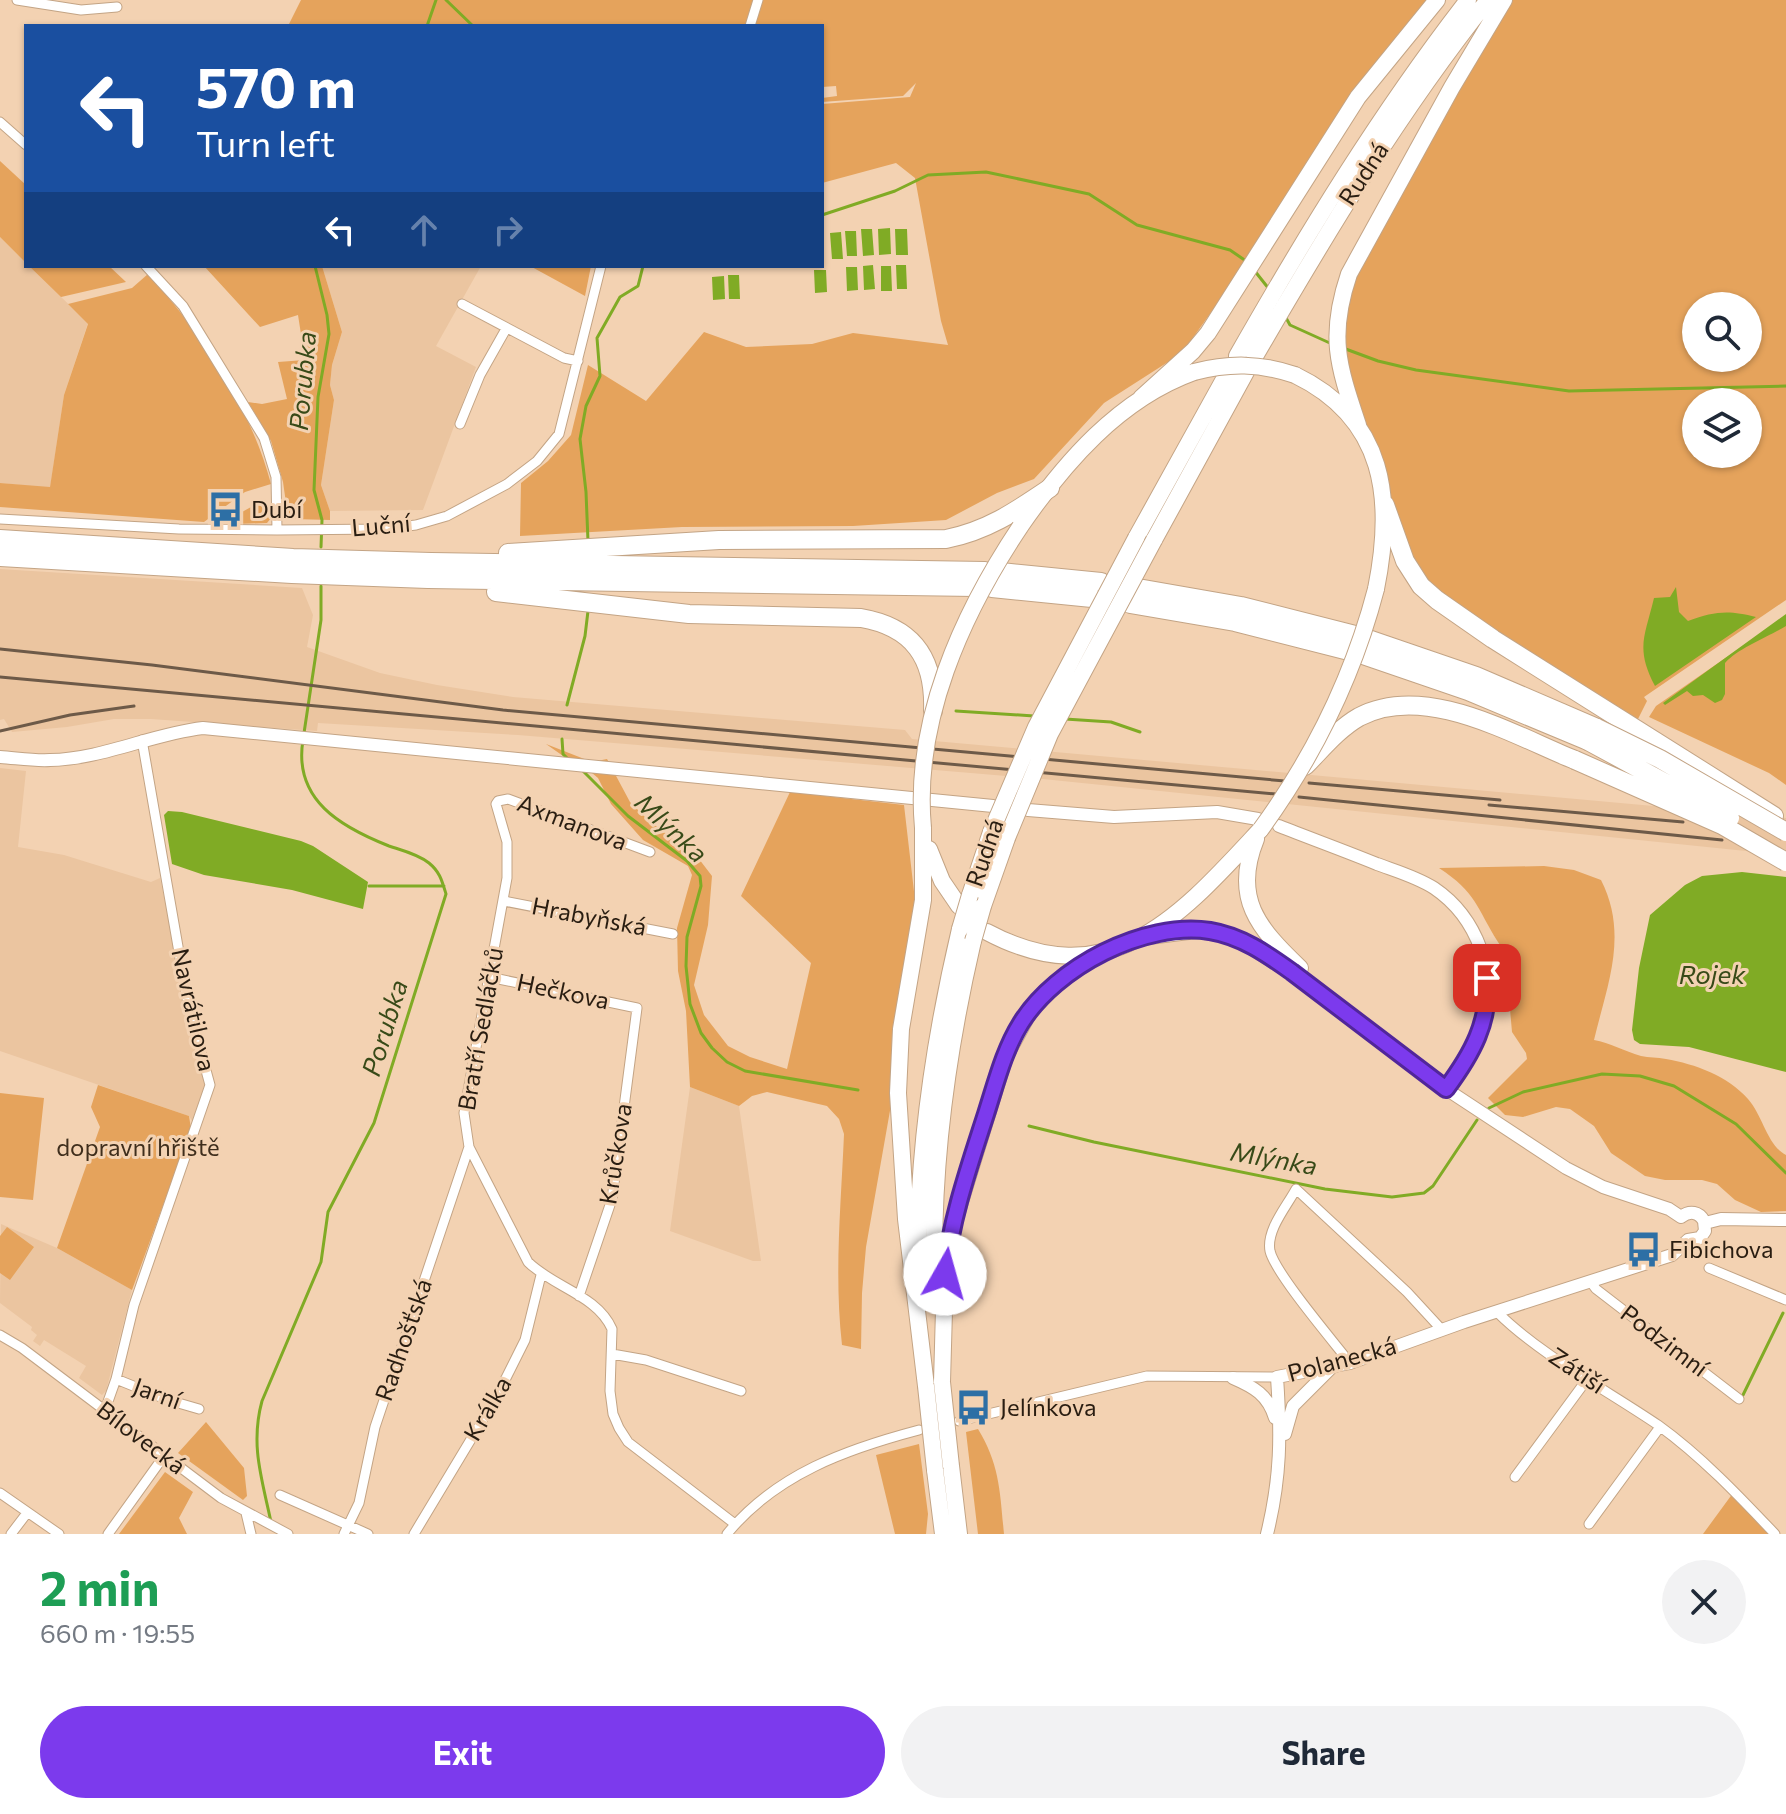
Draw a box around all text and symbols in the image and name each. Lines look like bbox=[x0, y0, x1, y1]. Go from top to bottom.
text: 570 m bbox=[196, 51, 356, 120]
icon: left bbox=[64, 56, 168, 160]
text: Turn left bbox=[196, 120, 335, 164]
street label: Rudná bbox=[1332, 136, 1394, 210]
icon: left bbox=[318, 208, 362, 252]
icon: ahead bbox=[402, 208, 446, 252]
icon: right bbox=[486, 208, 530, 252]
map controls bbox=[1682, 292, 1762, 468]
button: search bbox=[1682, 292, 1762, 372]
water label: Porubka bbox=[282, 330, 321, 432]
button: layers bbox=[1682, 388, 1762, 468]
bus stop icon: Dubí bbox=[206, 491, 244, 529]
place label: Dubí bbox=[251, 494, 303, 523]
street label: Luční bbox=[350, 507, 412, 542]
water label: Mlýnka bbox=[629, 786, 715, 868]
street label: Axmanova bbox=[514, 787, 631, 856]
street label: Rudná bbox=[959, 815, 1009, 890]
street label: Hrabyňská bbox=[529, 890, 649, 941]
pin bbox=[1453, 944, 1521, 1012]
street label: Navrátilova bbox=[166, 945, 223, 1074]
street label: Bratří Sedláčků bbox=[451, 945, 508, 1113]
icon: arrive bbox=[1465, 956, 1509, 1000]
water label: Rojek bbox=[1679, 958, 1746, 989]
street label: Hečkova bbox=[515, 967, 612, 1014]
water label: Porubka bbox=[354, 976, 413, 1080]
street label: Krůčkova bbox=[592, 1101, 637, 1206]
park label: dopravní hřiště bbox=[56, 1132, 220, 1161]
water label: Mlýnka bbox=[1228, 1135, 1320, 1180]
bus stop icon: Fibichova bbox=[1624, 1231, 1662, 1269]
position arrow bbox=[903, 1232, 987, 1316]
place label: Fibichova bbox=[1669, 1234, 1773, 1263]
street label: Radhošťská bbox=[368, 1275, 437, 1404]
street label: Podzimní bbox=[1616, 1298, 1715, 1383]
street label: Polanecká bbox=[1284, 1330, 1399, 1387]
street label: Zátiší bbox=[1544, 1340, 1612, 1399]
street label: Jarní bbox=[130, 1371, 186, 1415]
street label: Králka bbox=[457, 1371, 517, 1446]
bus stop icon: Jelínkova bbox=[955, 1389, 993, 1427]
place label: Jelínkova bbox=[1000, 1392, 1097, 1421]
street label: Bílovecká bbox=[92, 1394, 192, 1480]
text: 2 min bbox=[40, 1557, 160, 1616]
button: close bbox=[1662, 1560, 1746, 1644]
text: 660 m · 19:55 bbox=[40, 1617, 195, 1648]
button: Exit bbox=[40, 1706, 885, 1798]
button: Share bbox=[901, 1706, 1746, 1798]

